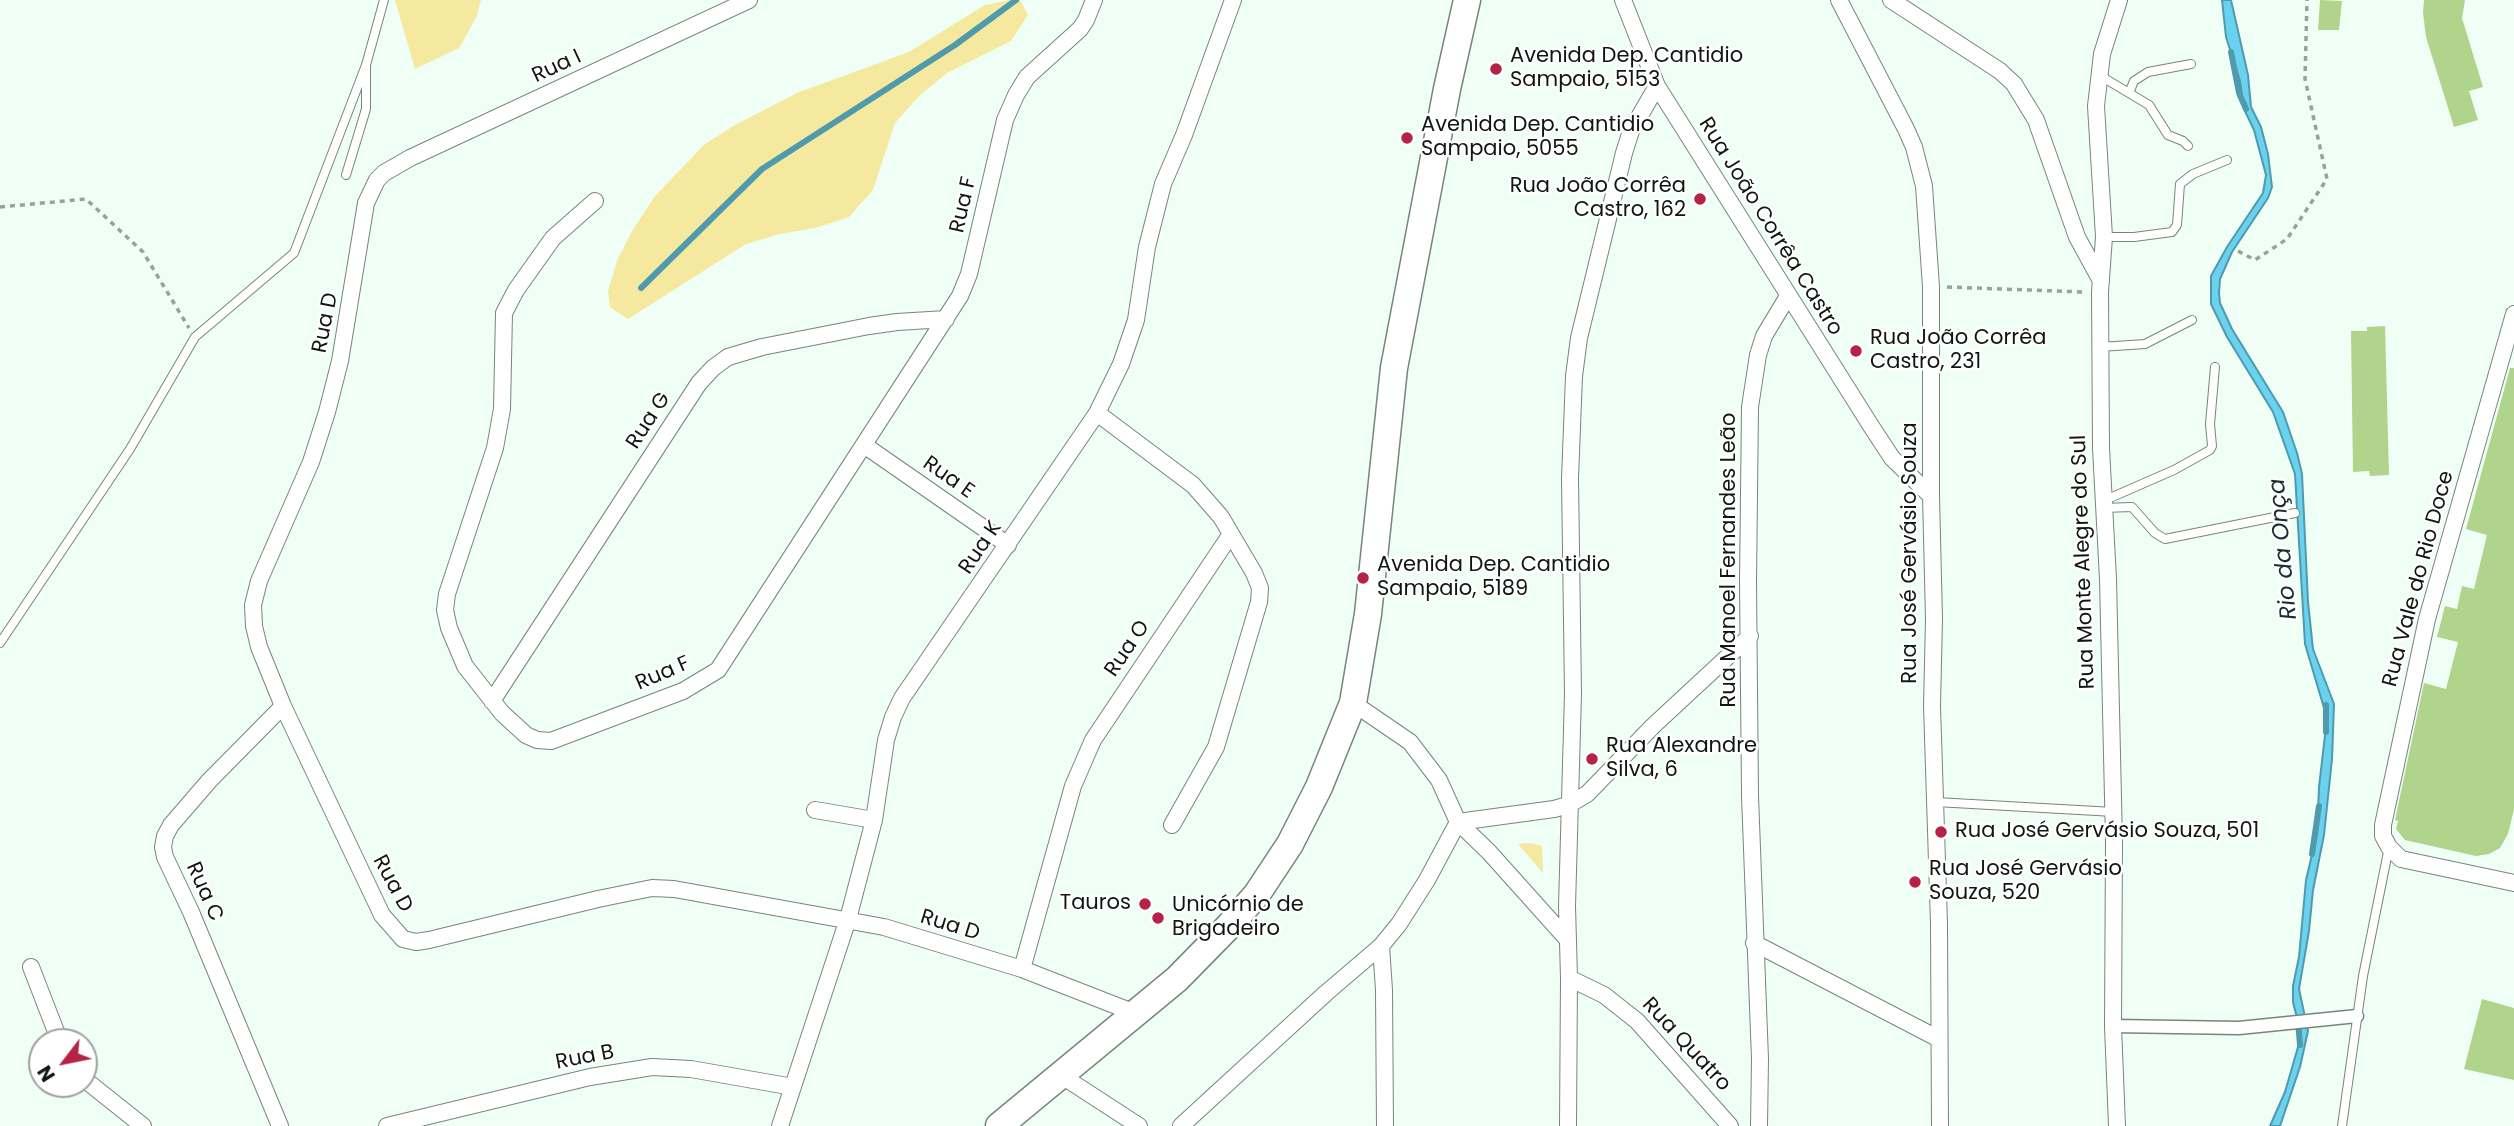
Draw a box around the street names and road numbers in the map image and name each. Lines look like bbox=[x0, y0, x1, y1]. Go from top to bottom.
street label: Rua I bbox=[528, 45, 586, 89]
street label: Rua João Corrêa Castro bbox=[1692, 113, 1848, 341]
street label: Rua F bbox=[945, 175, 983, 235]
street label: Rua D bbox=[308, 291, 344, 355]
street label: Rua G bbox=[621, 388, 677, 454]
street label: Rua Manoel Fernandes Leão bbox=[1717, 413, 1743, 707]
street label: Rua José Gervásio Souza bbox=[1898, 422, 1924, 684]
street label: Rua Monte Alegre do Sul bbox=[2067, 434, 2101, 690]
street label: Rua E bbox=[918, 451, 978, 505]
street label: Rua Vale do Rio Doce bbox=[2378, 468, 2460, 690]
street label: Rua K bbox=[954, 517, 1008, 579]
street label: Rua O bbox=[1100, 616, 1156, 682]
street label: Rua F bbox=[632, 651, 694, 697]
street label: Rua D bbox=[367, 851, 417, 917]
street label: Rua C bbox=[180, 858, 228, 926]
street label: Rua D bbox=[917, 905, 983, 947]
street label: Rua Quatro bbox=[1636, 993, 1736, 1097]
street label: Rua B bbox=[554, 1040, 616, 1076]

